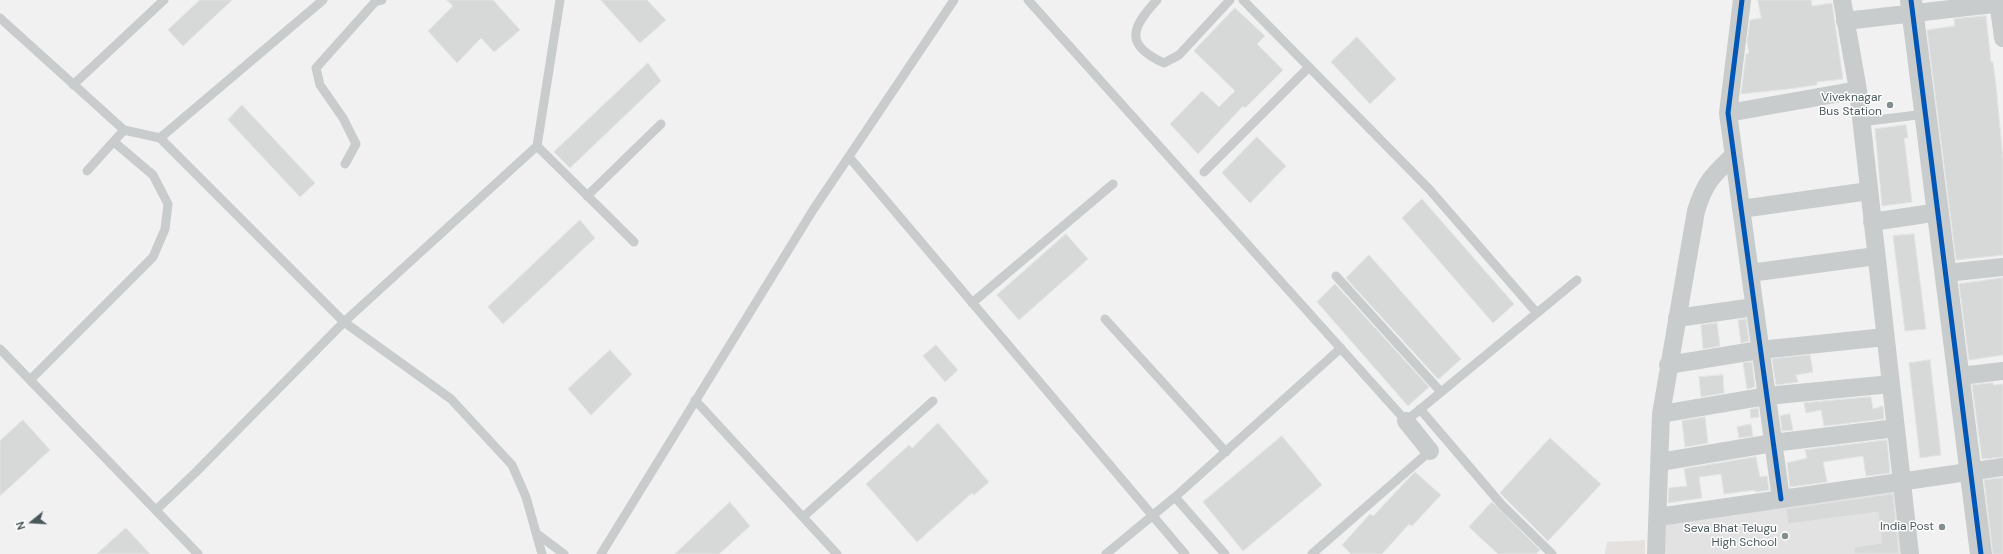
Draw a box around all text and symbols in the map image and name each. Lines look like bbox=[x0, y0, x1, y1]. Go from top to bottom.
place label: Viveknagar Bus Station bbox=[1819, 91, 1882, 119]
marker: Viveknagar Bus Station bbox=[1885, 100, 1895, 110]
north arrow bbox=[12, 502, 52, 542]
text: N bbox=[13, 520, 28, 532]
place label: India Post bbox=[1880, 520, 1934, 534]
place label: Seva Bhat Telugu High School bbox=[1684, 522, 1777, 550]
marker: India Post bbox=[1937, 522, 1947, 532]
marker: Seva Bhat Telugu High School bbox=[1780, 531, 1790, 541]

